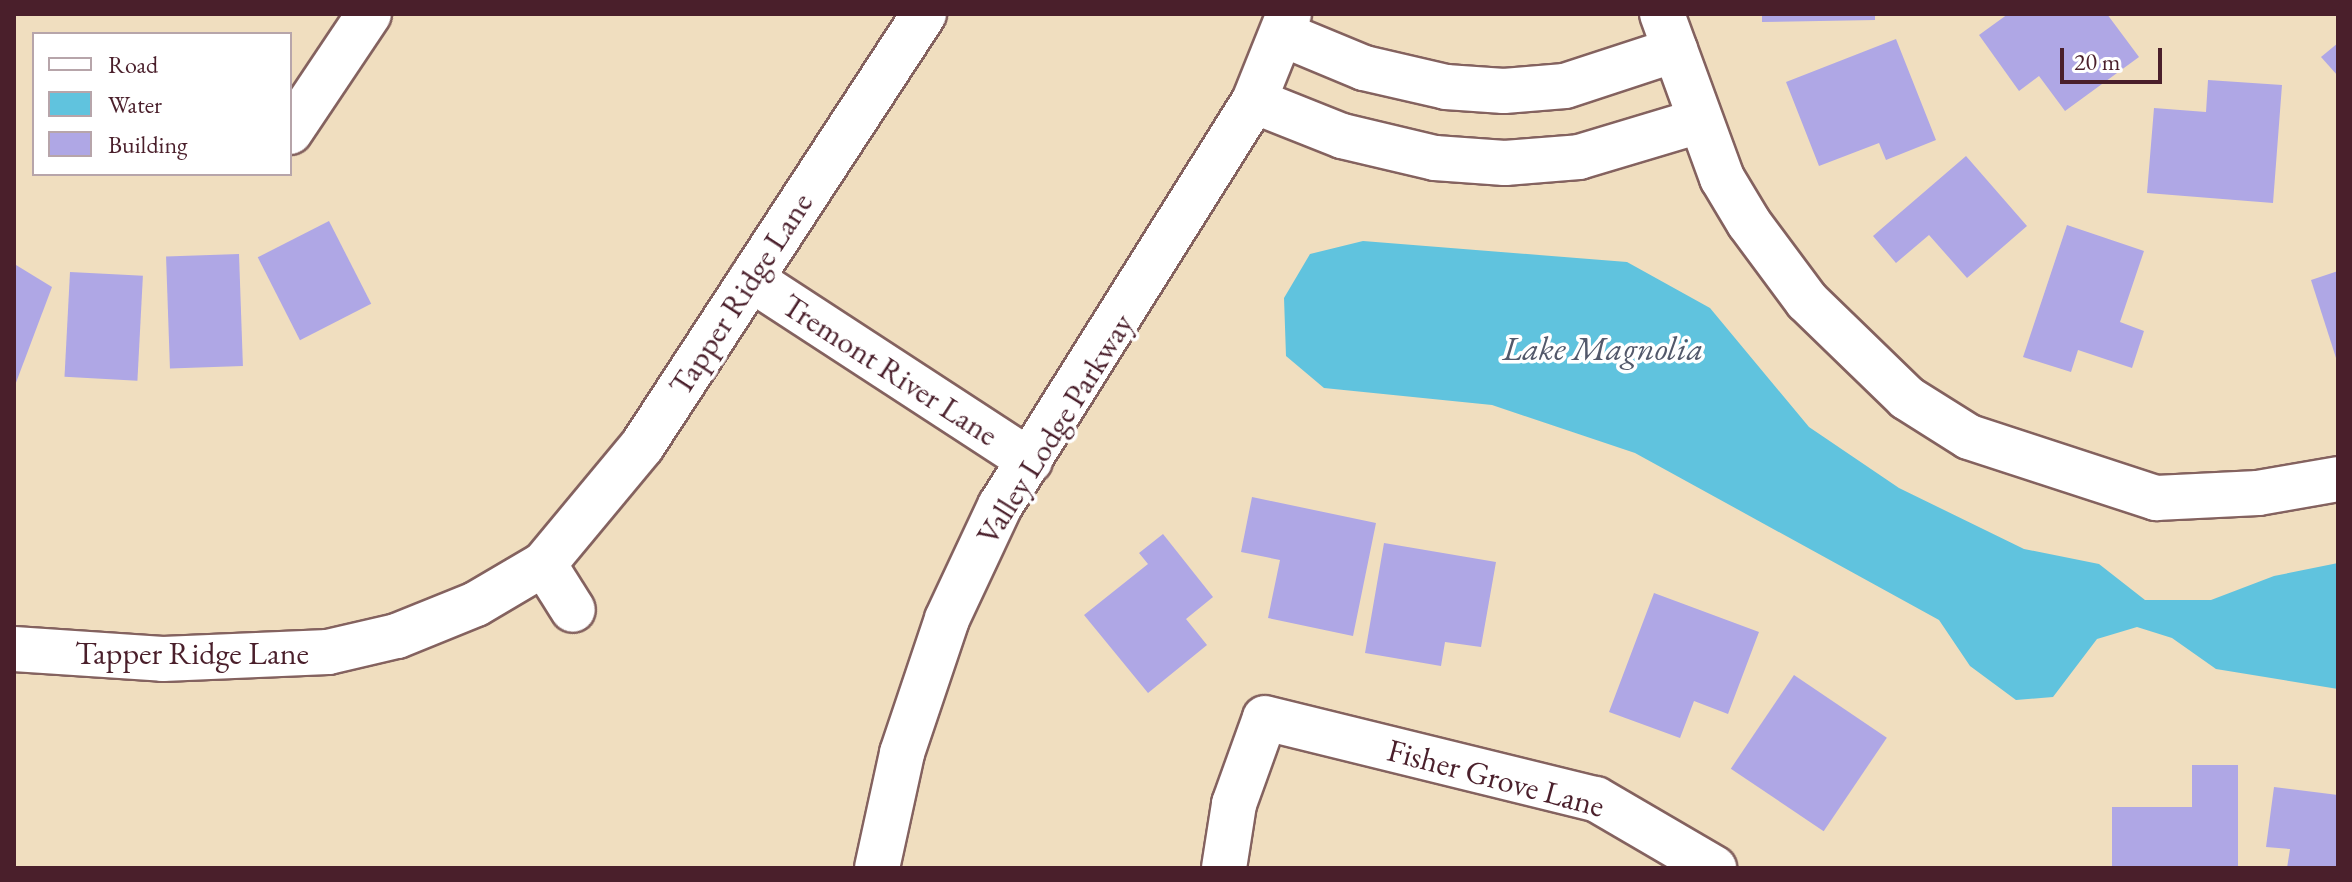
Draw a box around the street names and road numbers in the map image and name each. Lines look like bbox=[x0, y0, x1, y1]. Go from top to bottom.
street label: Tapper Ridge Lane bbox=[661, 185, 821, 403]
street label: Tremont River Lane bbox=[775, 286, 1005, 454]
street label: Valley Lodge Parkway bbox=[968, 306, 1142, 552]
street label: Tapper Ridge Lane bbox=[75, 634, 309, 672]
street label: Fisher Grove Lane bbox=[1383, 731, 1609, 825]

